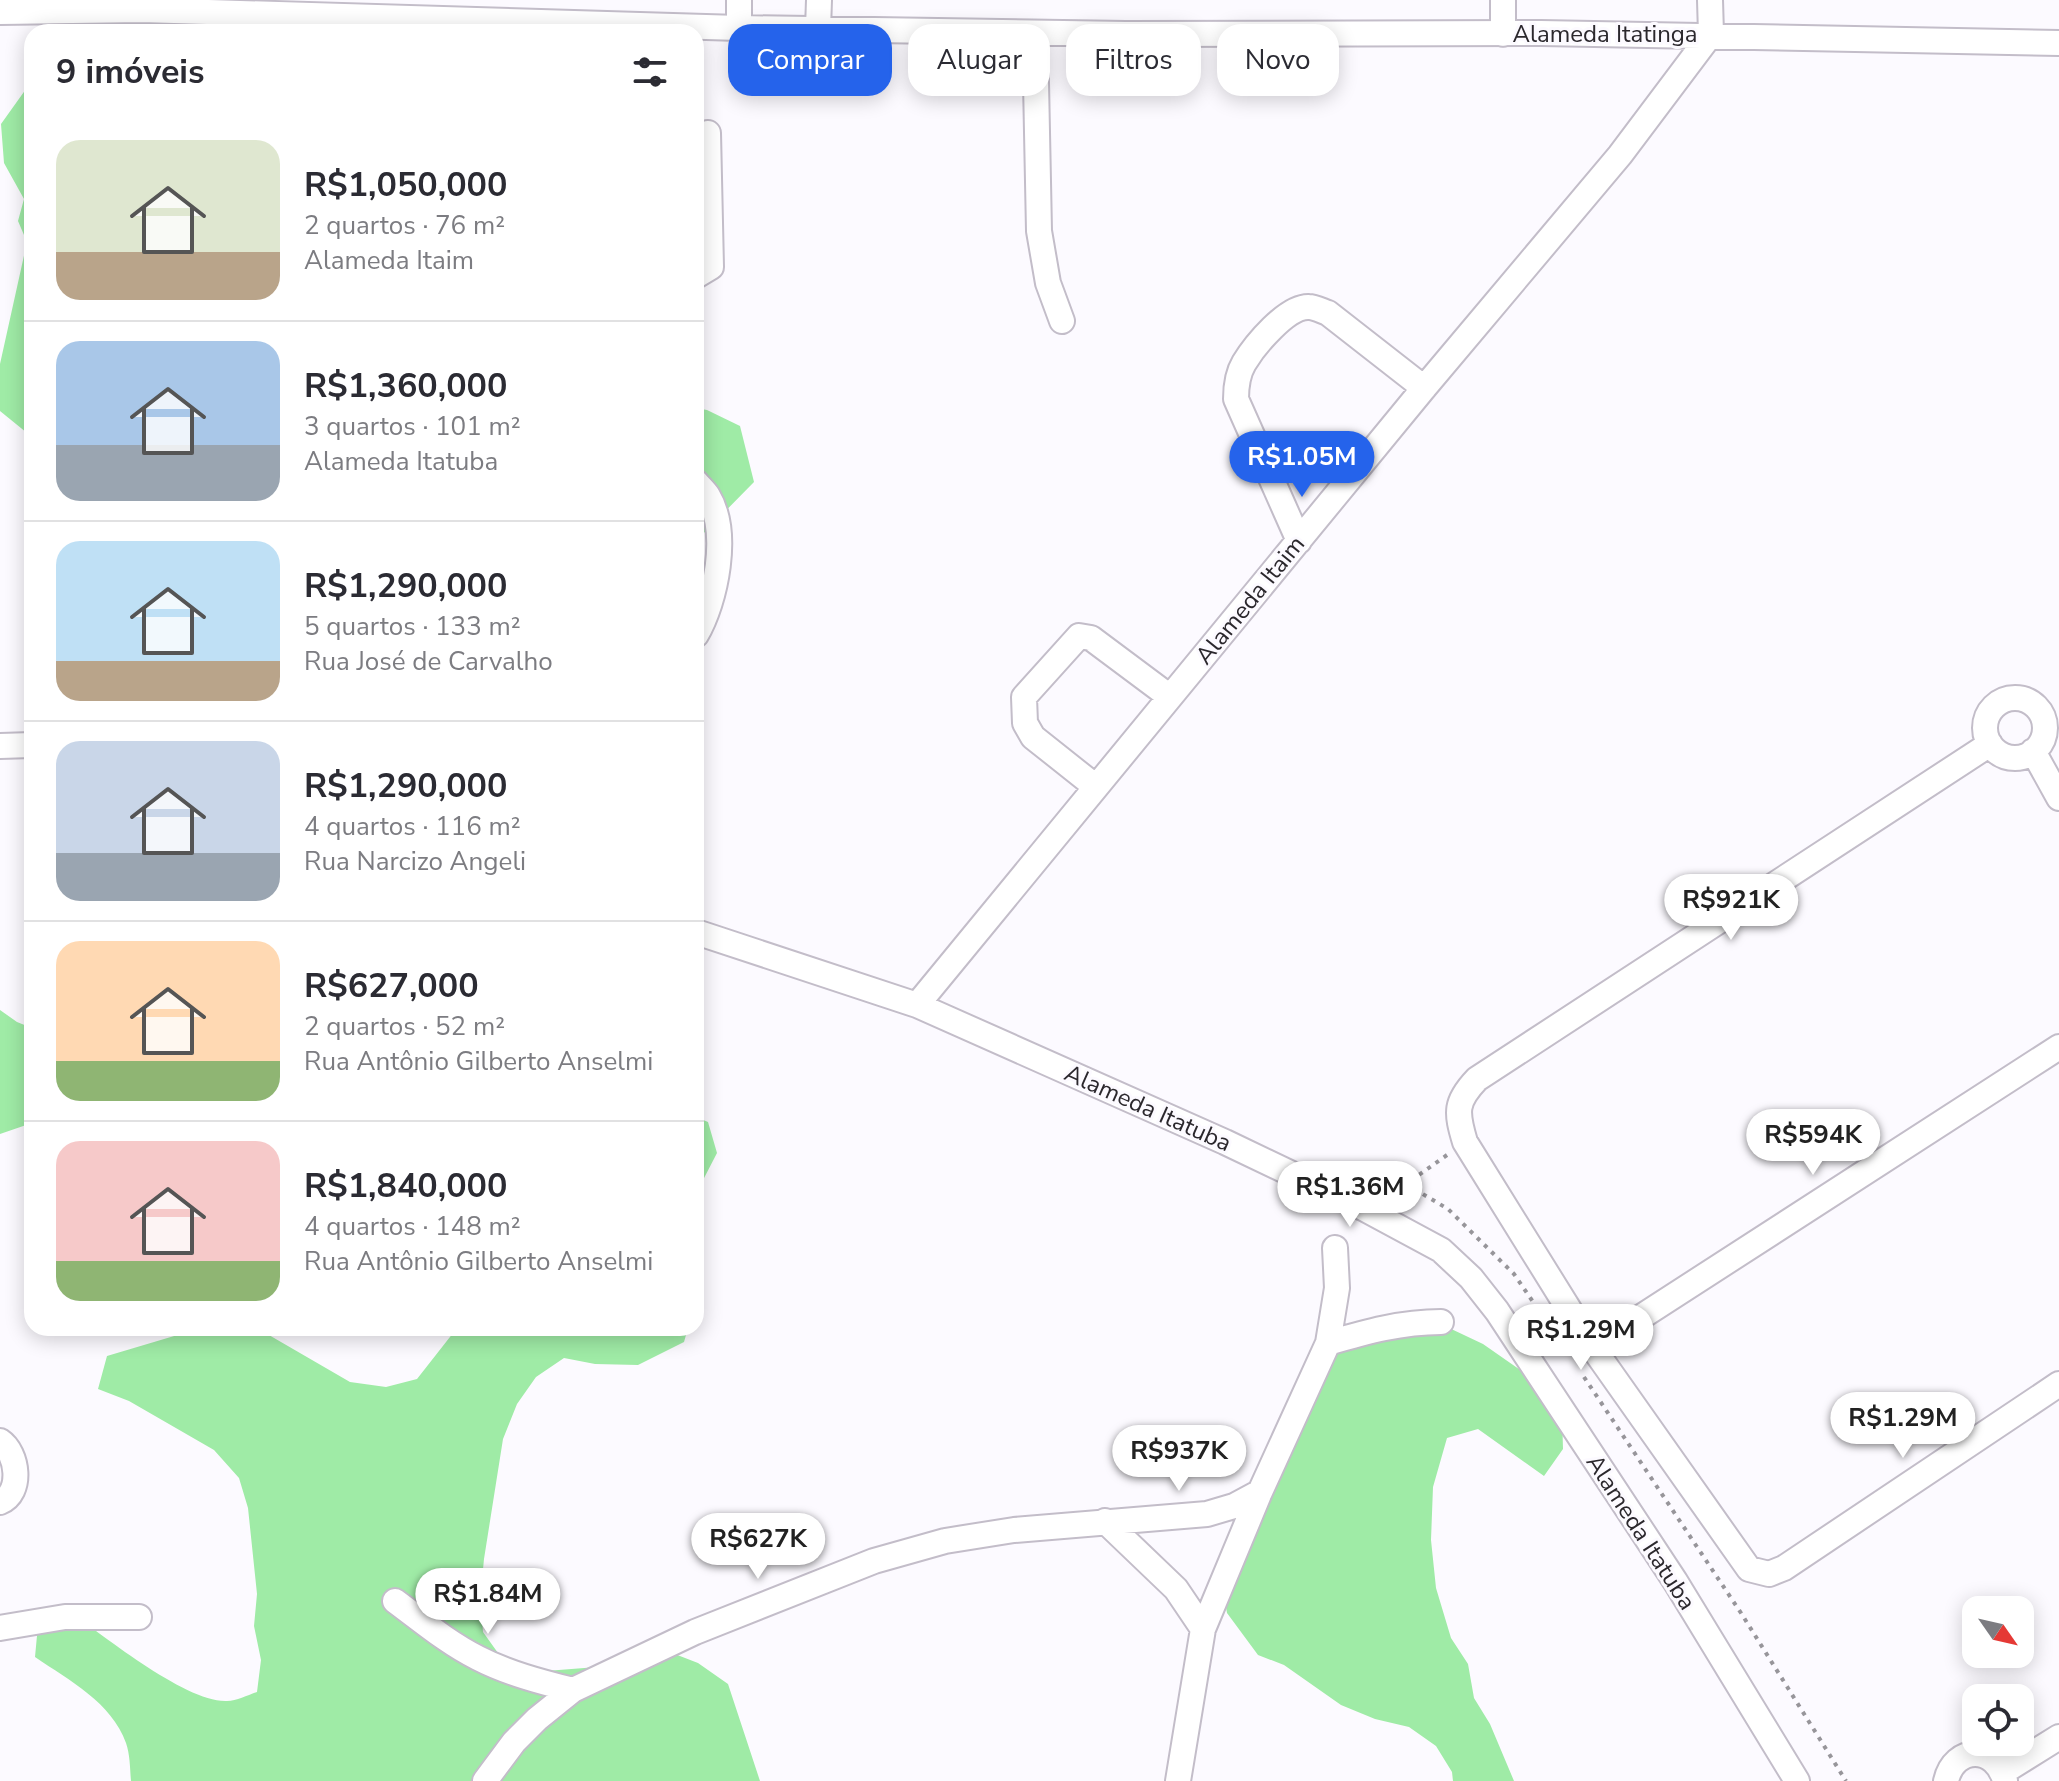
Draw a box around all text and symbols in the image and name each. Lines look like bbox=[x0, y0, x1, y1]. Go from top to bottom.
street label: Alameda Itatinga bbox=[1512, 18, 1698, 50]
chip: Comprar bbox=[728, 24, 892, 96]
chip: Alugar bbox=[908, 24, 1050, 96]
chip: Filtros bbox=[1066, 24, 1201, 96]
chip: Novo bbox=[1217, 24, 1339, 96]
text: 9 imóveis bbox=[56, 49, 205, 95]
icon: filters bbox=[628, 50, 672, 94]
text: R$1,050,000 bbox=[304, 162, 507, 208]
icon: home bbox=[120, 172, 216, 268]
text: 2 quartos · 76 m² bbox=[304, 208, 505, 243]
text: Alameda Itaim bbox=[304, 243, 474, 278]
text: R$1,360,000 bbox=[304, 363, 507, 409]
icon: home bbox=[120, 373, 216, 469]
text: 3 quartos · 101 m² bbox=[304, 409, 521, 444]
pin: R$1.05M bbox=[1228, 431, 1376, 499]
text: R$1.05M bbox=[1247, 439, 1357, 474]
text: Alameda Itatuba bbox=[304, 444, 498, 479]
street label: Alameda Itaim bbox=[1188, 529, 1312, 671]
text: R$1,290,000 bbox=[304, 563, 507, 609]
icon: home bbox=[120, 573, 216, 669]
text: 5 quartos · 133 m² bbox=[304, 609, 521, 644]
text: Rua José de Carvalho bbox=[304, 644, 553, 679]
text: R$1,290,000 bbox=[304, 763, 507, 809]
icon: home bbox=[120, 773, 216, 869]
text: 4 quartos · 116 m² bbox=[304, 809, 521, 844]
text: Rua Narcizo Angeli bbox=[304, 844, 526, 879]
pin: R$921K bbox=[1666, 874, 1796, 942]
text: R$921K bbox=[1682, 882, 1780, 917]
text: R$627,000 bbox=[304, 963, 479, 1009]
icon: home bbox=[120, 973, 216, 1069]
text: 2 quartos · 52 m² bbox=[304, 1009, 505, 1044]
text: Rua Antônio Gilberto Anselmi bbox=[304, 1044, 653, 1079]
street label: Alameda Itatuba bbox=[1060, 1057, 1236, 1159]
pin: R$594K bbox=[1748, 1109, 1878, 1177]
text: R$594K bbox=[1764, 1117, 1862, 1152]
pin: R$1.36M bbox=[1276, 1161, 1424, 1229]
text: R$1,840,000 bbox=[304, 1163, 507, 1209]
text: R$1.36M bbox=[1295, 1169, 1405, 1204]
icon: home bbox=[120, 1173, 216, 1269]
text: 4 quartos · 148 m² bbox=[304, 1209, 521, 1244]
text: Rua Antônio Gilberto Anselmi bbox=[304, 1244, 653, 1279]
pin: R$1.29M bbox=[1507, 1304, 1655, 1372]
text: R$1.29M bbox=[1526, 1312, 1636, 1347]
pin: R$1.29M bbox=[1829, 1392, 1977, 1460]
text: R$1.29M bbox=[1848, 1400, 1958, 1435]
pin: R$937K bbox=[1114, 1425, 1244, 1493]
text: R$937K bbox=[1130, 1433, 1228, 1468]
street label: Alameda Itatuba bbox=[1579, 1448, 1703, 1616]
pin: R$627K bbox=[693, 1513, 823, 1581]
text: R$627K bbox=[709, 1521, 807, 1556]
pin: R$1.84M bbox=[414, 1568, 562, 1636]
text: R$1.84M bbox=[433, 1576, 543, 1611]
north arrow bbox=[1962, 1596, 2034, 1668]
map controls bbox=[1962, 1596, 2034, 1756]
button: locate bbox=[1962, 1684, 2034, 1756]

